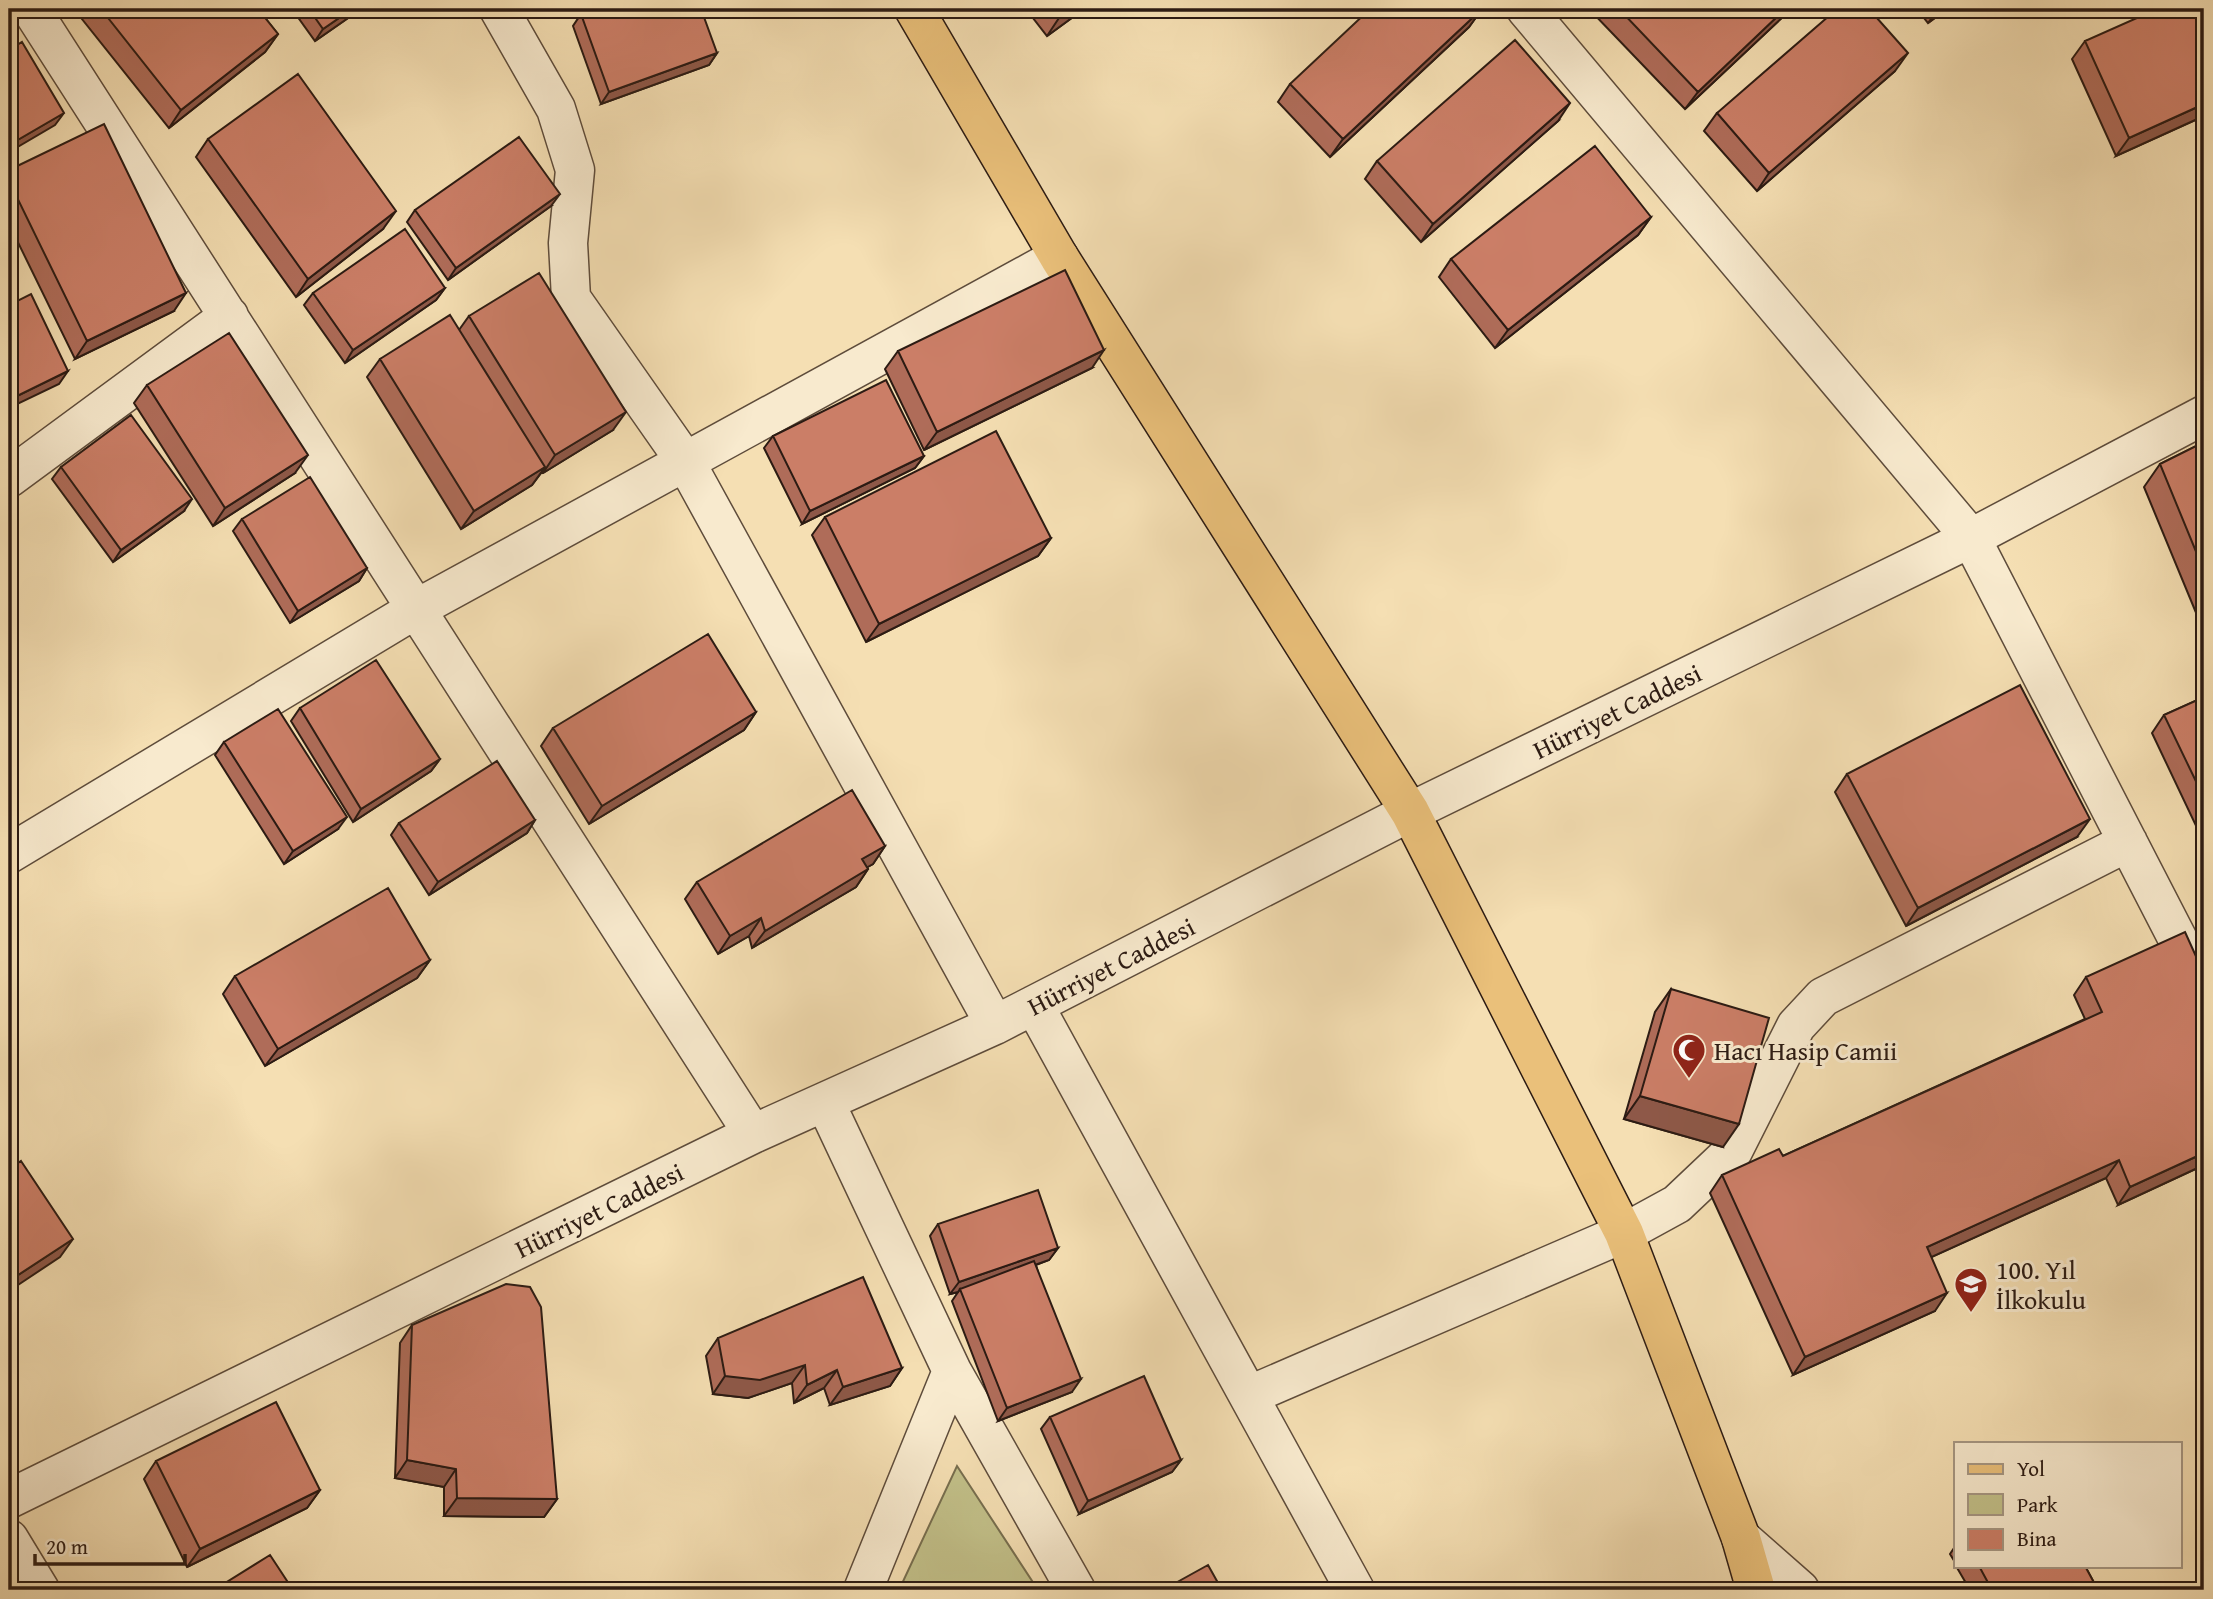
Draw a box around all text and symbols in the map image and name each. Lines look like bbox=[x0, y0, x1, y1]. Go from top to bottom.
street label: Hürriyet Caddesi bbox=[1526, 653, 1708, 769]
street label: Hürriyet Caddesi bbox=[1020, 907, 1202, 1025]
mosque icon: Hacı Hasip Camii bbox=[1670, 1031, 1708, 1080]
place label: Hacı Hasip Camii bbox=[1714, 1031, 1897, 1070]
street label: Hürriyet Caddesi bbox=[508, 1152, 690, 1268]
place label: 100. Yıl İlkokulu bbox=[1996, 1250, 2086, 1319]
school or university icon: 100. Yıl İlkokulu bbox=[1952, 1265, 1990, 1314]
legend bbox=[1954, 1442, 2182, 1568]
text: Yol bbox=[2017, 1453, 2045, 1484]
text: Park bbox=[2017, 1489, 2058, 1520]
scale bar bbox=[35, 1522, 186, 1566]
text: Bina bbox=[2017, 1523, 2057, 1554]
text: 20 m bbox=[46, 1531, 88, 1562]

